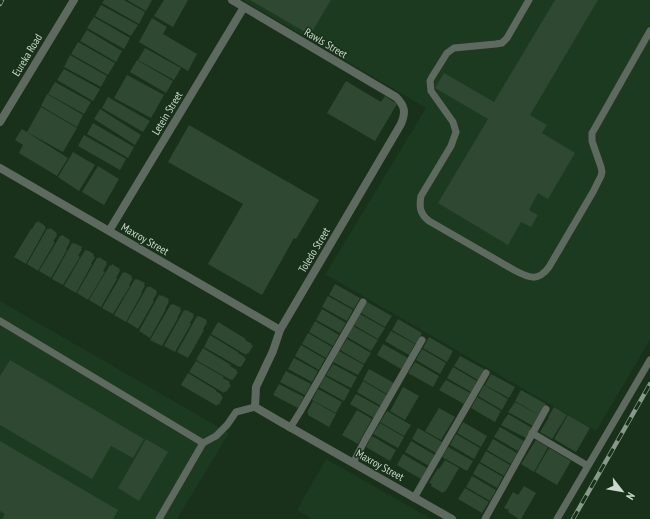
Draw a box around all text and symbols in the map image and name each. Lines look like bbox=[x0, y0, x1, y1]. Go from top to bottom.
street label: Rawls Street bbox=[302, 25, 350, 61]
street label: Eureka Road bbox=[9, 31, 45, 79]
street label: Letein Street bbox=[149, 89, 185, 137]
street label: Maxroy Street bbox=[119, 220, 171, 258]
street label: Toledo Street bbox=[295, 225, 333, 275]
street label: Maxroy Street bbox=[354, 446, 406, 484]
north arrow bbox=[602, 471, 642, 511]
text: N bbox=[623, 490, 638, 502]

